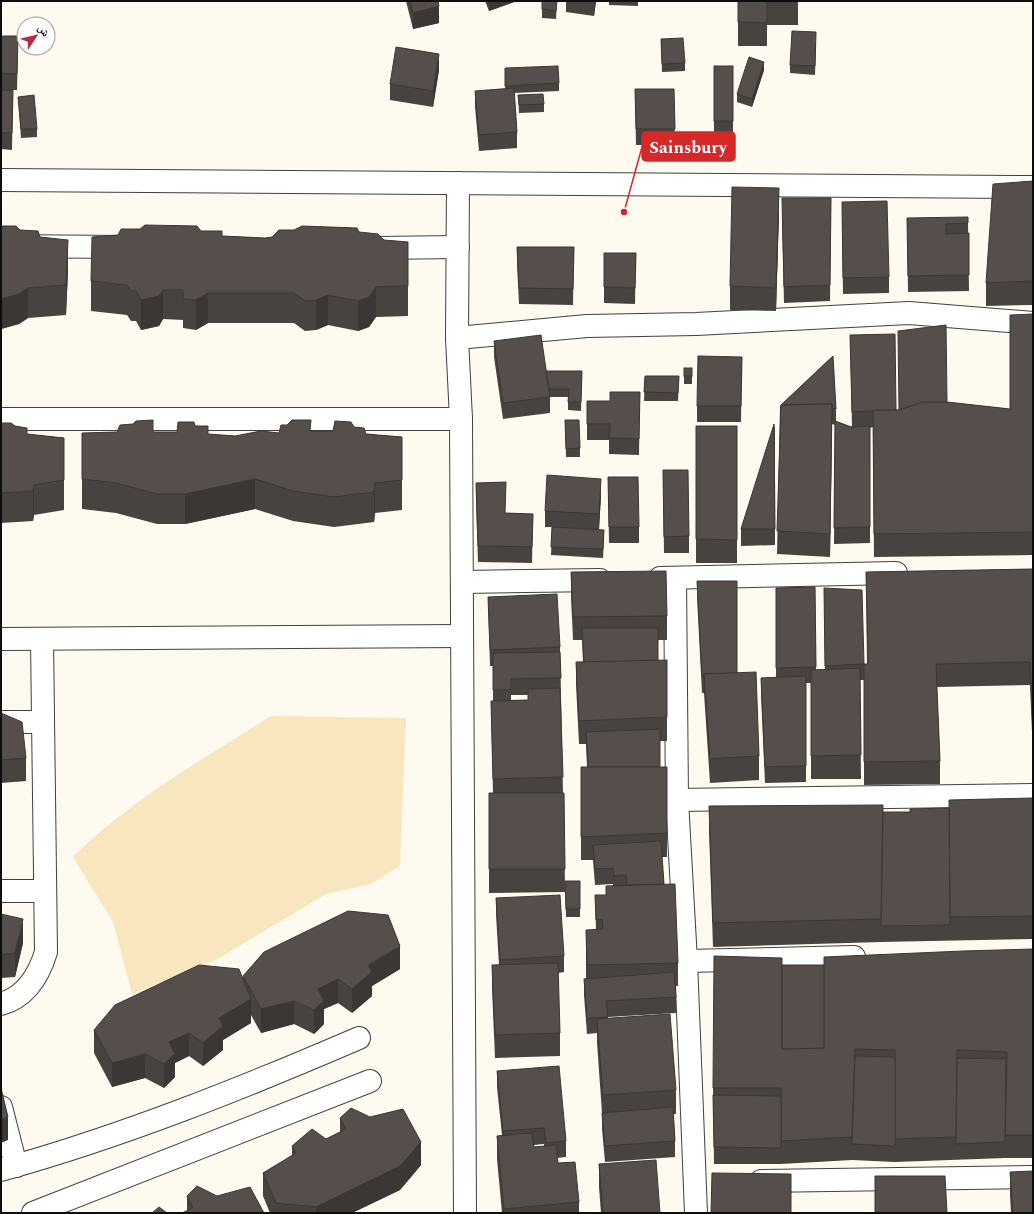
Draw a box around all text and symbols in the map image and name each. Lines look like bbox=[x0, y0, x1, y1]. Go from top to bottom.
north arrow bbox=[16, 16, 56, 56]
text: ش bbox=[33, 21, 54, 40]
callout: Sainsbury bbox=[642, 132, 735, 161]
text: Sainsbury bbox=[649, 135, 728, 161]

